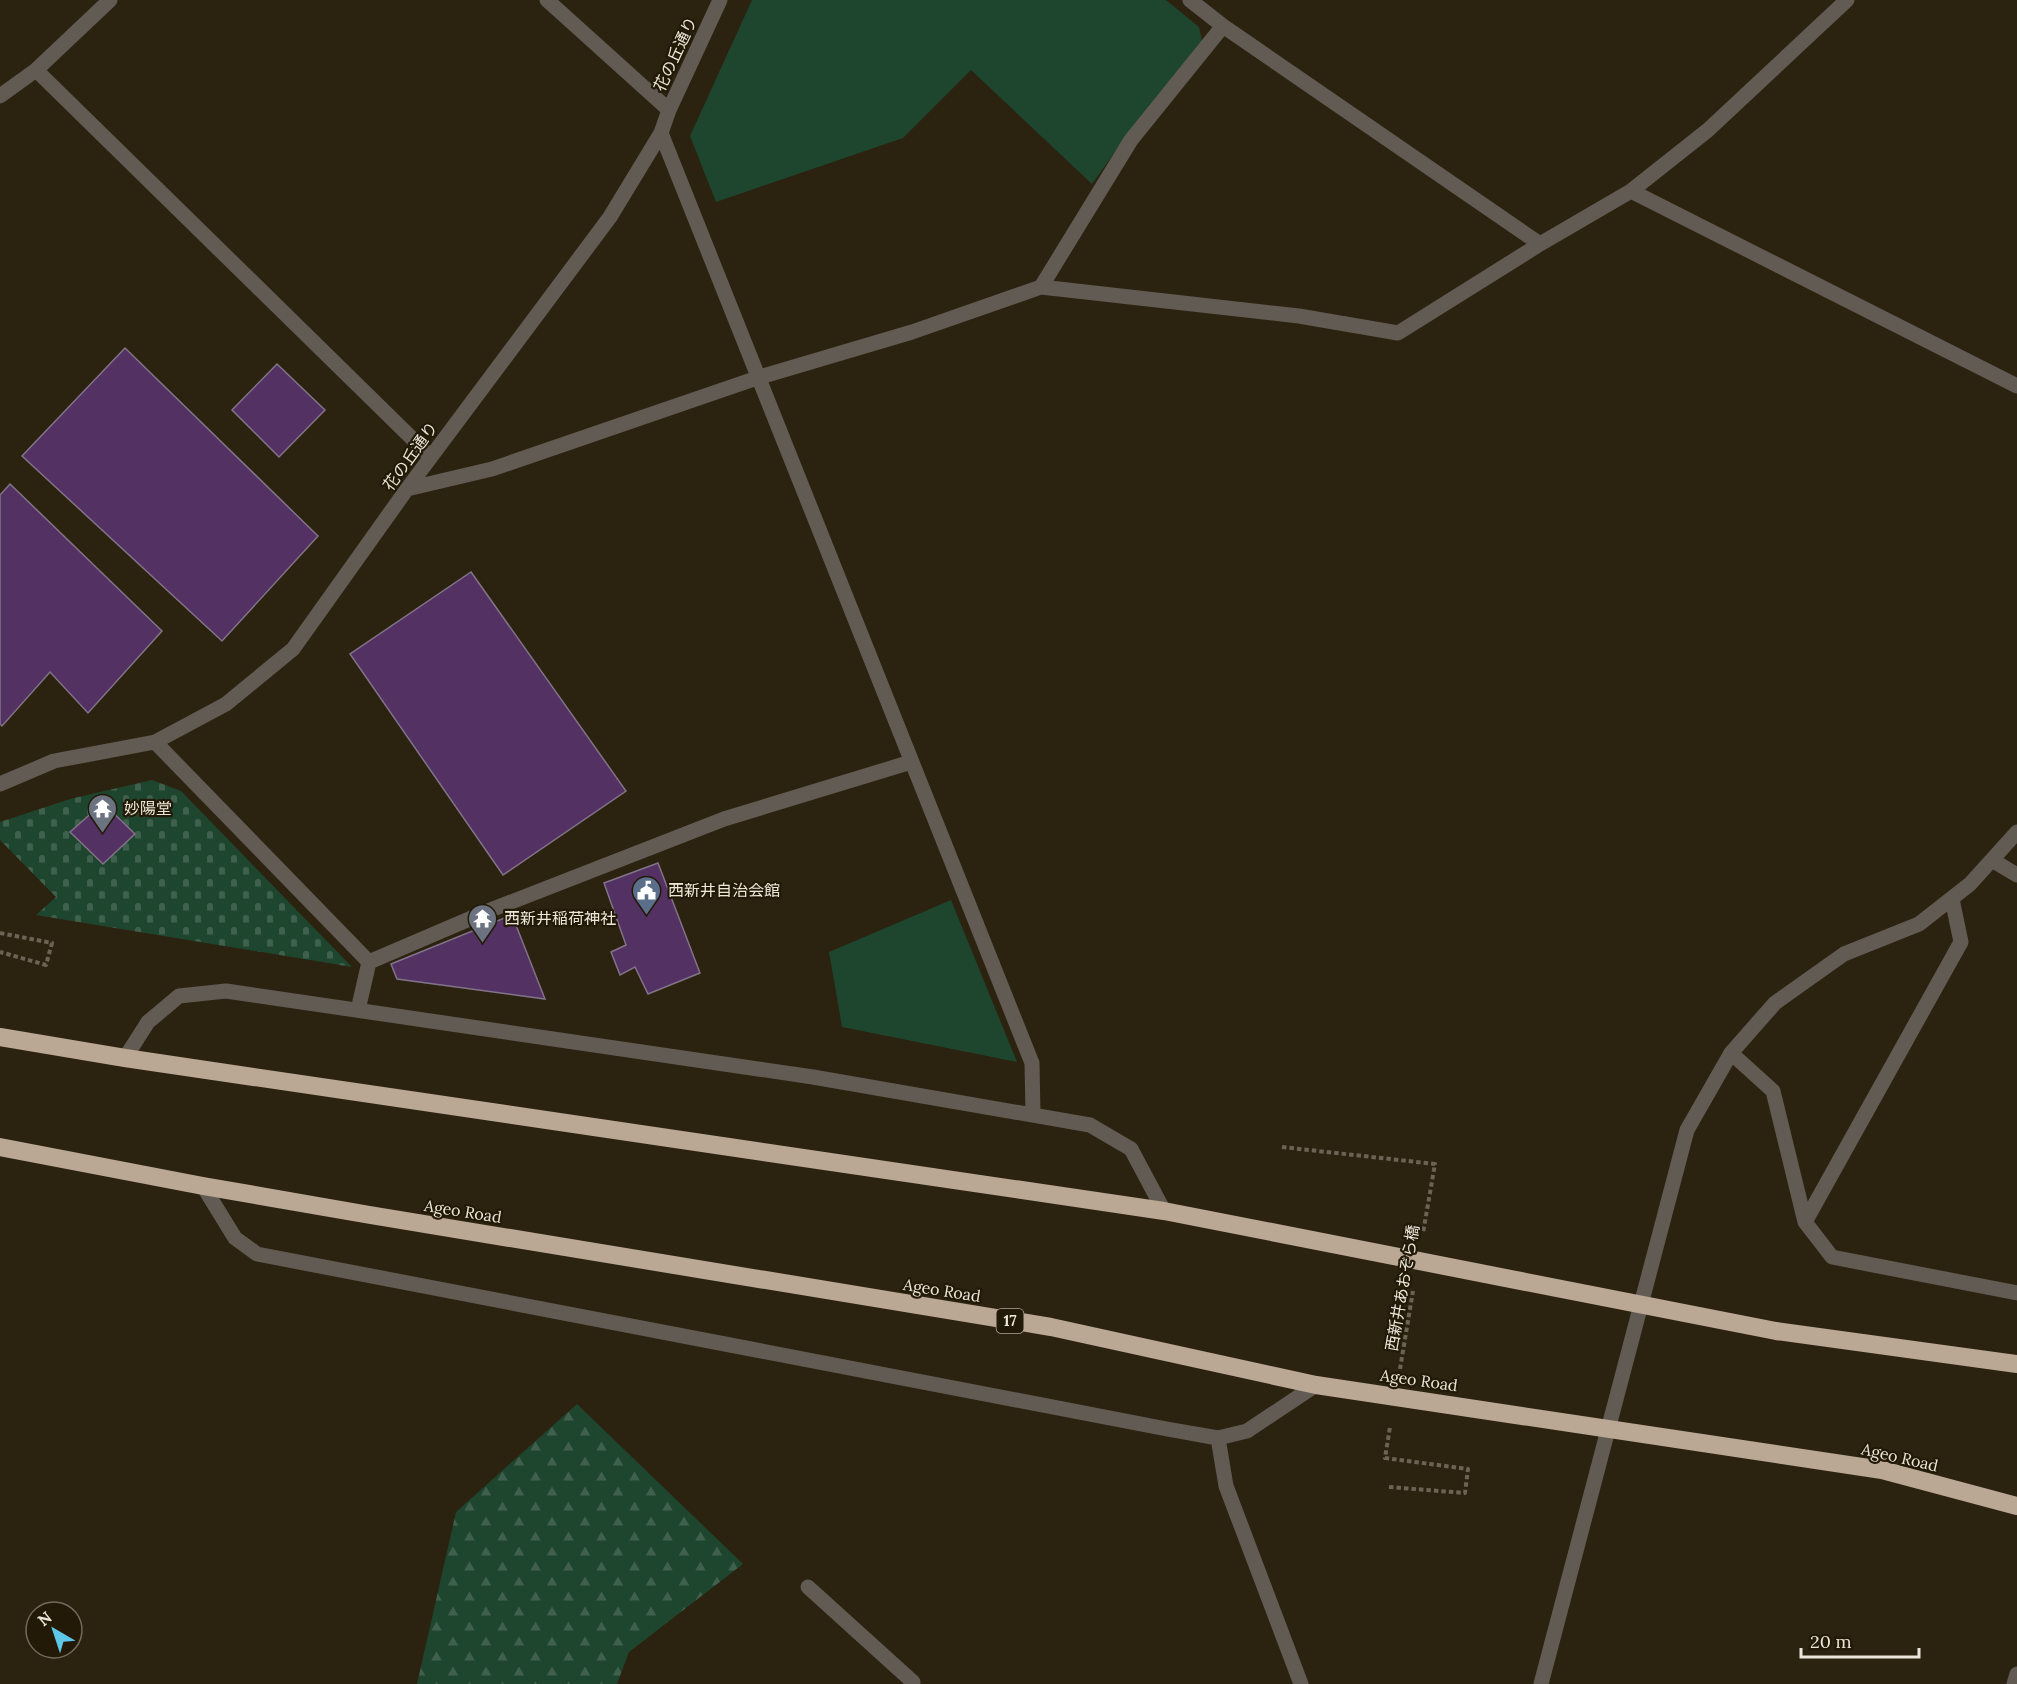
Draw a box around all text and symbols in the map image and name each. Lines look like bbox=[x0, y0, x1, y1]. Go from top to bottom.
street label: 花の丘通り bbox=[649, 14, 701, 94]
street label: 花の丘通り bbox=[378, 418, 442, 494]
temple icon: 妙陽堂 bbox=[87, 792, 119, 834]
place label: 妙陽堂 bbox=[124, 798, 172, 818]
public building icon: 西新井自治会館 bbox=[631, 874, 663, 916]
place label: 西新井自治会館 bbox=[668, 880, 780, 900]
temple icon: 西新井稲荷神社 bbox=[467, 902, 499, 944]
place label: 西新井稲荷神社 bbox=[504, 908, 616, 928]
street label: Ageo Road bbox=[422, 1195, 504, 1227]
street label: 西新井あおぞら橋 bbox=[1381, 1223, 1423, 1353]
street label: Ageo Road bbox=[901, 1274, 983, 1306]
road number: 17 bbox=[996, 1309, 1024, 1333]
street label: Ageo Road bbox=[1378, 1365, 1459, 1395]
street label: Ageo Road bbox=[1859, 1438, 1941, 1476]
north arrow bbox=[24, 1600, 84, 1660]
text: N bbox=[33, 1607, 56, 1630]
scale bar bbox=[1801, 1621, 1920, 1659]
text: 20 m bbox=[1810, 1630, 1852, 1653]

